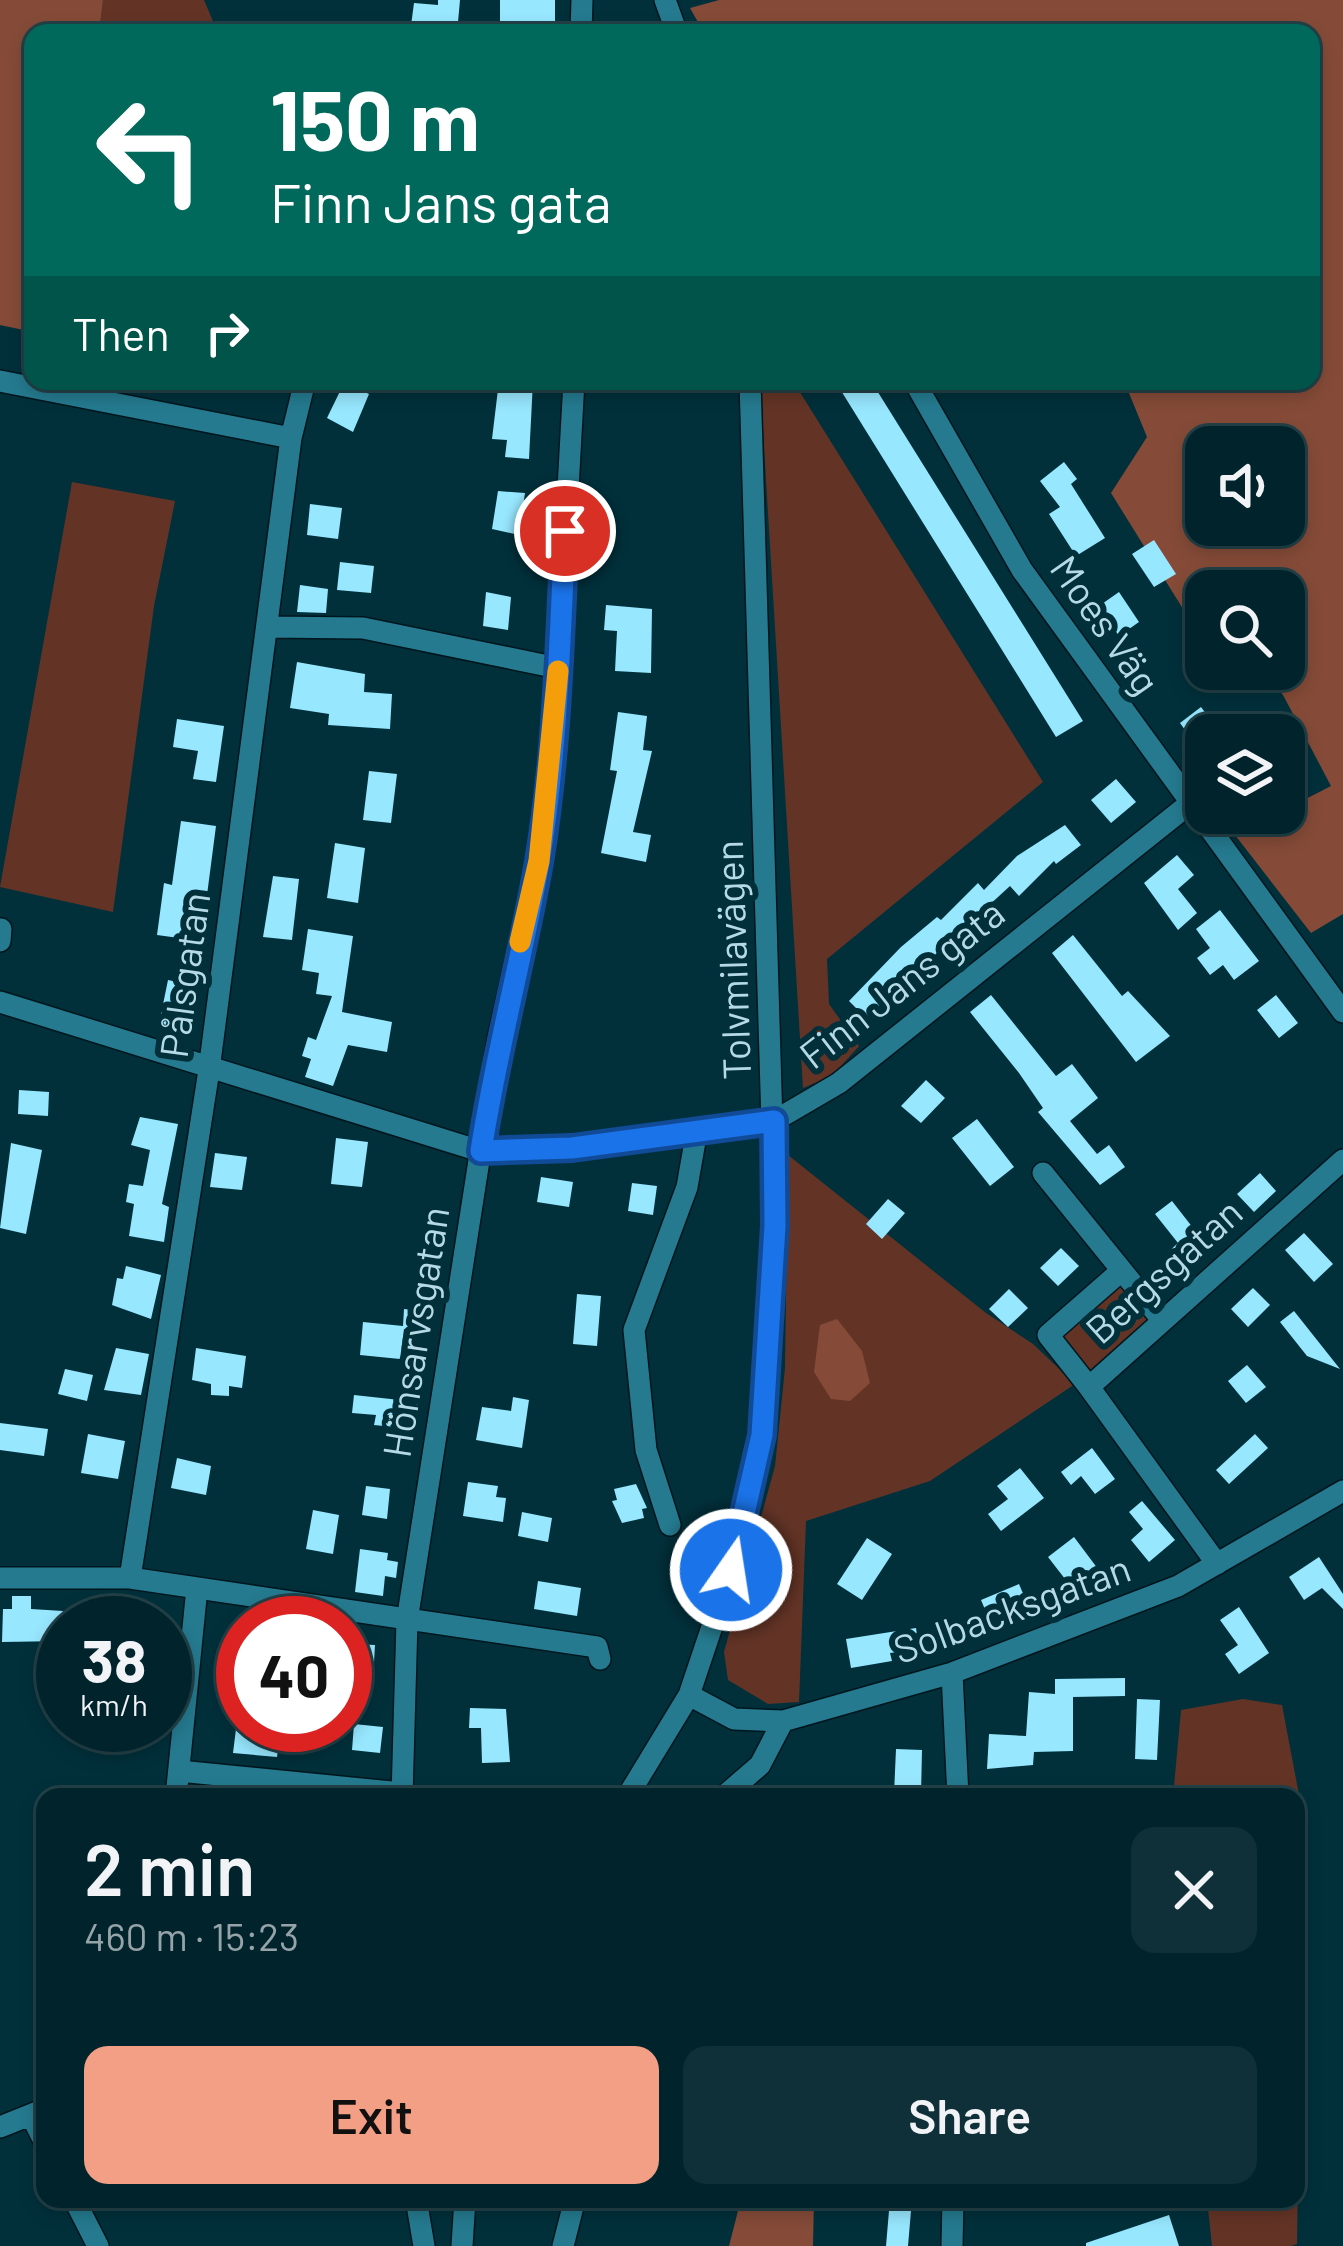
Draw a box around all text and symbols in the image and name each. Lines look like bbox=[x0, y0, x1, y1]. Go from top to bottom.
text: 150 m bbox=[270, 67, 480, 168]
icon: left bbox=[72, 72, 228, 228]
text: Finn Jans gata bbox=[270, 169, 612, 234]
icon: right bbox=[194, 300, 260, 366]
text: Then bbox=[72, 306, 170, 360]
map controls bbox=[1185, 426, 1305, 834]
button: sound bbox=[1185, 426, 1305, 546]
pin bbox=[514, 480, 616, 582]
icon: arrive bbox=[532, 498, 598, 564]
street label: Moes Väg bbox=[1042, 546, 1171, 702]
button: search bbox=[1185, 570, 1305, 690]
button: layers bbox=[1185, 714, 1305, 834]
street label: Tolvmilavägen bbox=[704, 839, 759, 1081]
street label: Finn Jans gata bbox=[789, 888, 1013, 1077]
street label: Pålsgatan bbox=[149, 889, 218, 1060]
street label: Bergsgatan bbox=[1075, 1187, 1251, 1352]
street label: Hönsarvsgatan bbox=[371, 1203, 458, 1461]
position arrow bbox=[668, 1507, 794, 1633]
street label: Solbacksgatan bbox=[887, 1543, 1136, 1672]
speed limit sign: 40 bbox=[216, 1596, 372, 1752]
text: 38 bbox=[82, 1623, 146, 1695]
text: km/h bbox=[80, 1686, 148, 1722]
text: 2 min bbox=[84, 1824, 255, 1910]
button: close bbox=[1131, 1827, 1257, 1953]
text: 460 m · 15:23 bbox=[84, 1912, 299, 1959]
button: Exit bbox=[84, 2046, 659, 2184]
button: Share bbox=[683, 2046, 1257, 2184]

